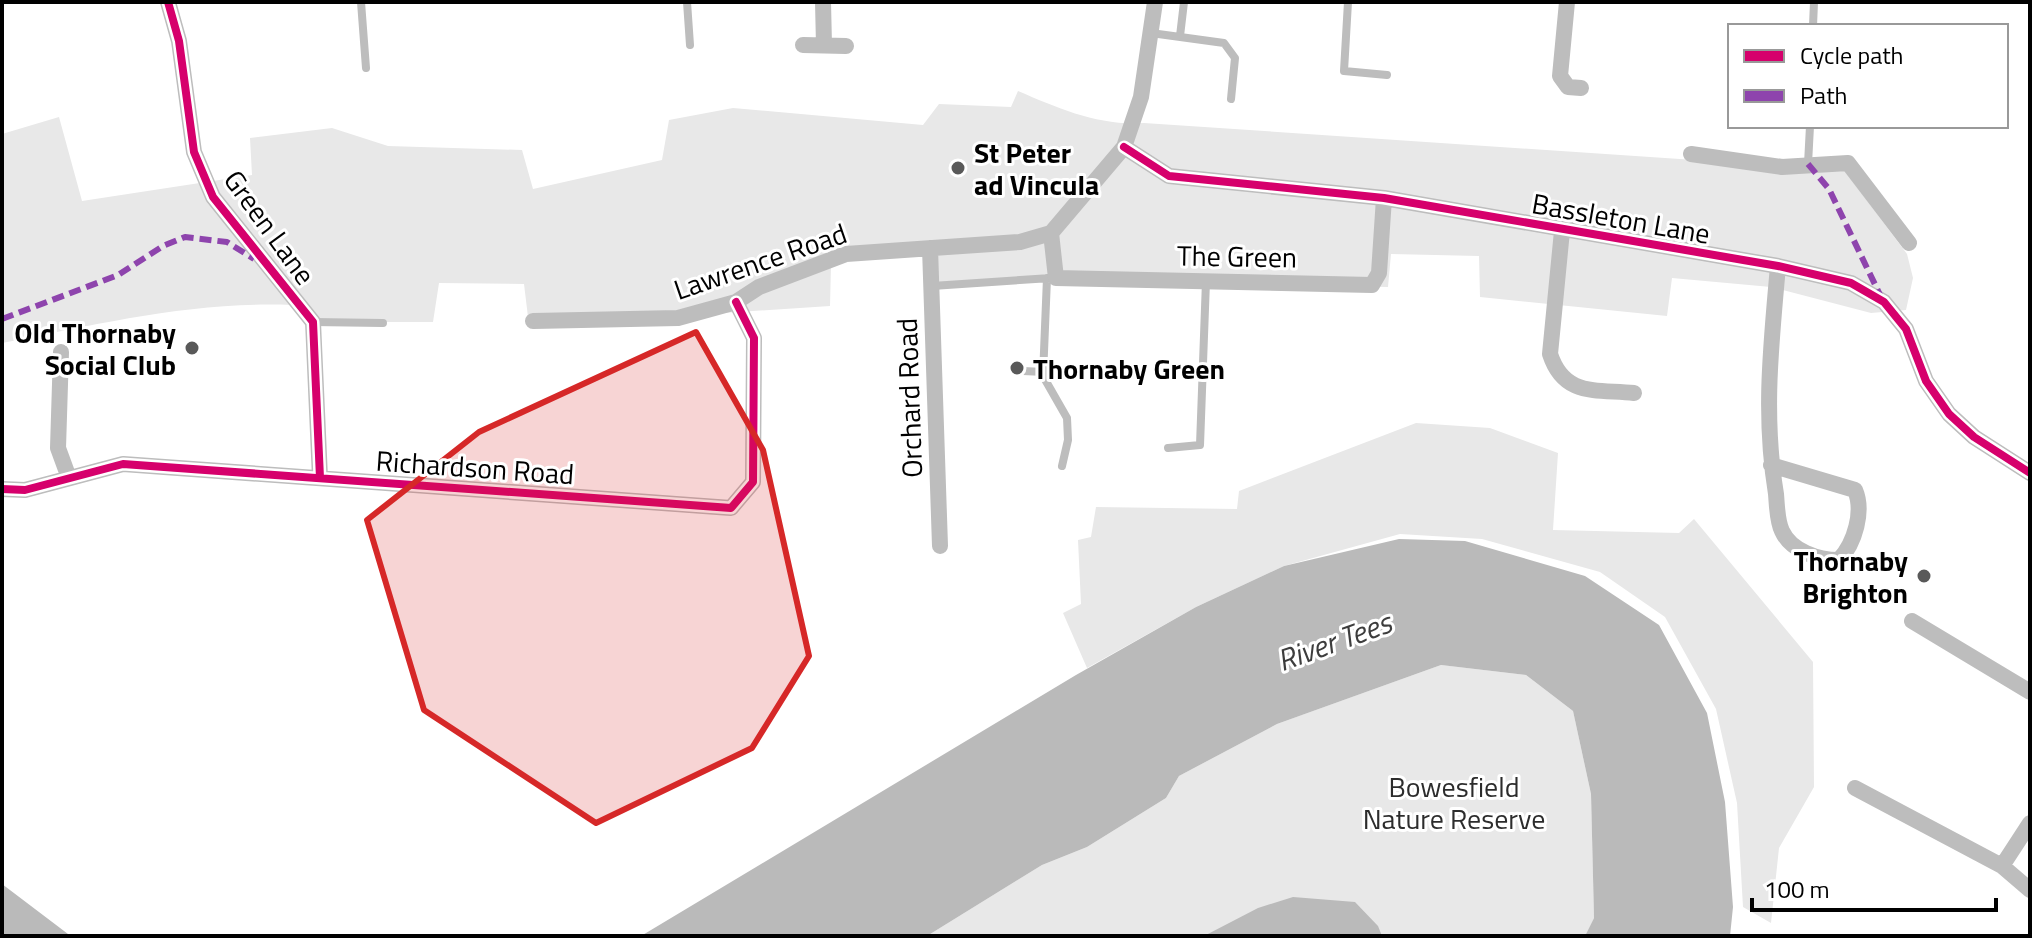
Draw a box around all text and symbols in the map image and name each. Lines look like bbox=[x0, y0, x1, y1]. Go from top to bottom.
legend bbox=[1728, 24, 2008, 128]
text: Cycle path bbox=[1800, 37, 1903, 73]
text: Path bbox=[1800, 77, 1847, 113]
place label: St Peter ad Vincula bbox=[974, 131, 1099, 206]
marker: St Peter ad Vincula bbox=[949, 159, 967, 177]
street label: Green Lane bbox=[214, 161, 326, 293]
street label: Bassleton Lane bbox=[1529, 181, 1713, 255]
street label: Lawrence Road bbox=[668, 211, 852, 311]
street label: The Green bbox=[1177, 233, 1297, 279]
place label: Old Thornaby Social Club bbox=[14, 311, 176, 386]
street label: Orchard Road bbox=[885, 317, 933, 479]
marker: Old Thornaby Social Club bbox=[183, 339, 201, 357]
place label: Thornaby Green bbox=[1033, 347, 1225, 390]
marker: Thornaby Green bbox=[1008, 359, 1026, 377]
street label: Richardson Road bbox=[375, 439, 575, 495]
place label: Thornaby Brighton bbox=[1794, 539, 1908, 614]
marker: Thornaby Brighton bbox=[1915, 567, 1933, 585]
water label: River Tees bbox=[1270, 598, 1400, 683]
park label: Bowesfield Nature Reserve bbox=[1363, 765, 1545, 840]
scale bar bbox=[1752, 862, 1996, 912]
text: 100 m bbox=[1764, 871, 1830, 907]

